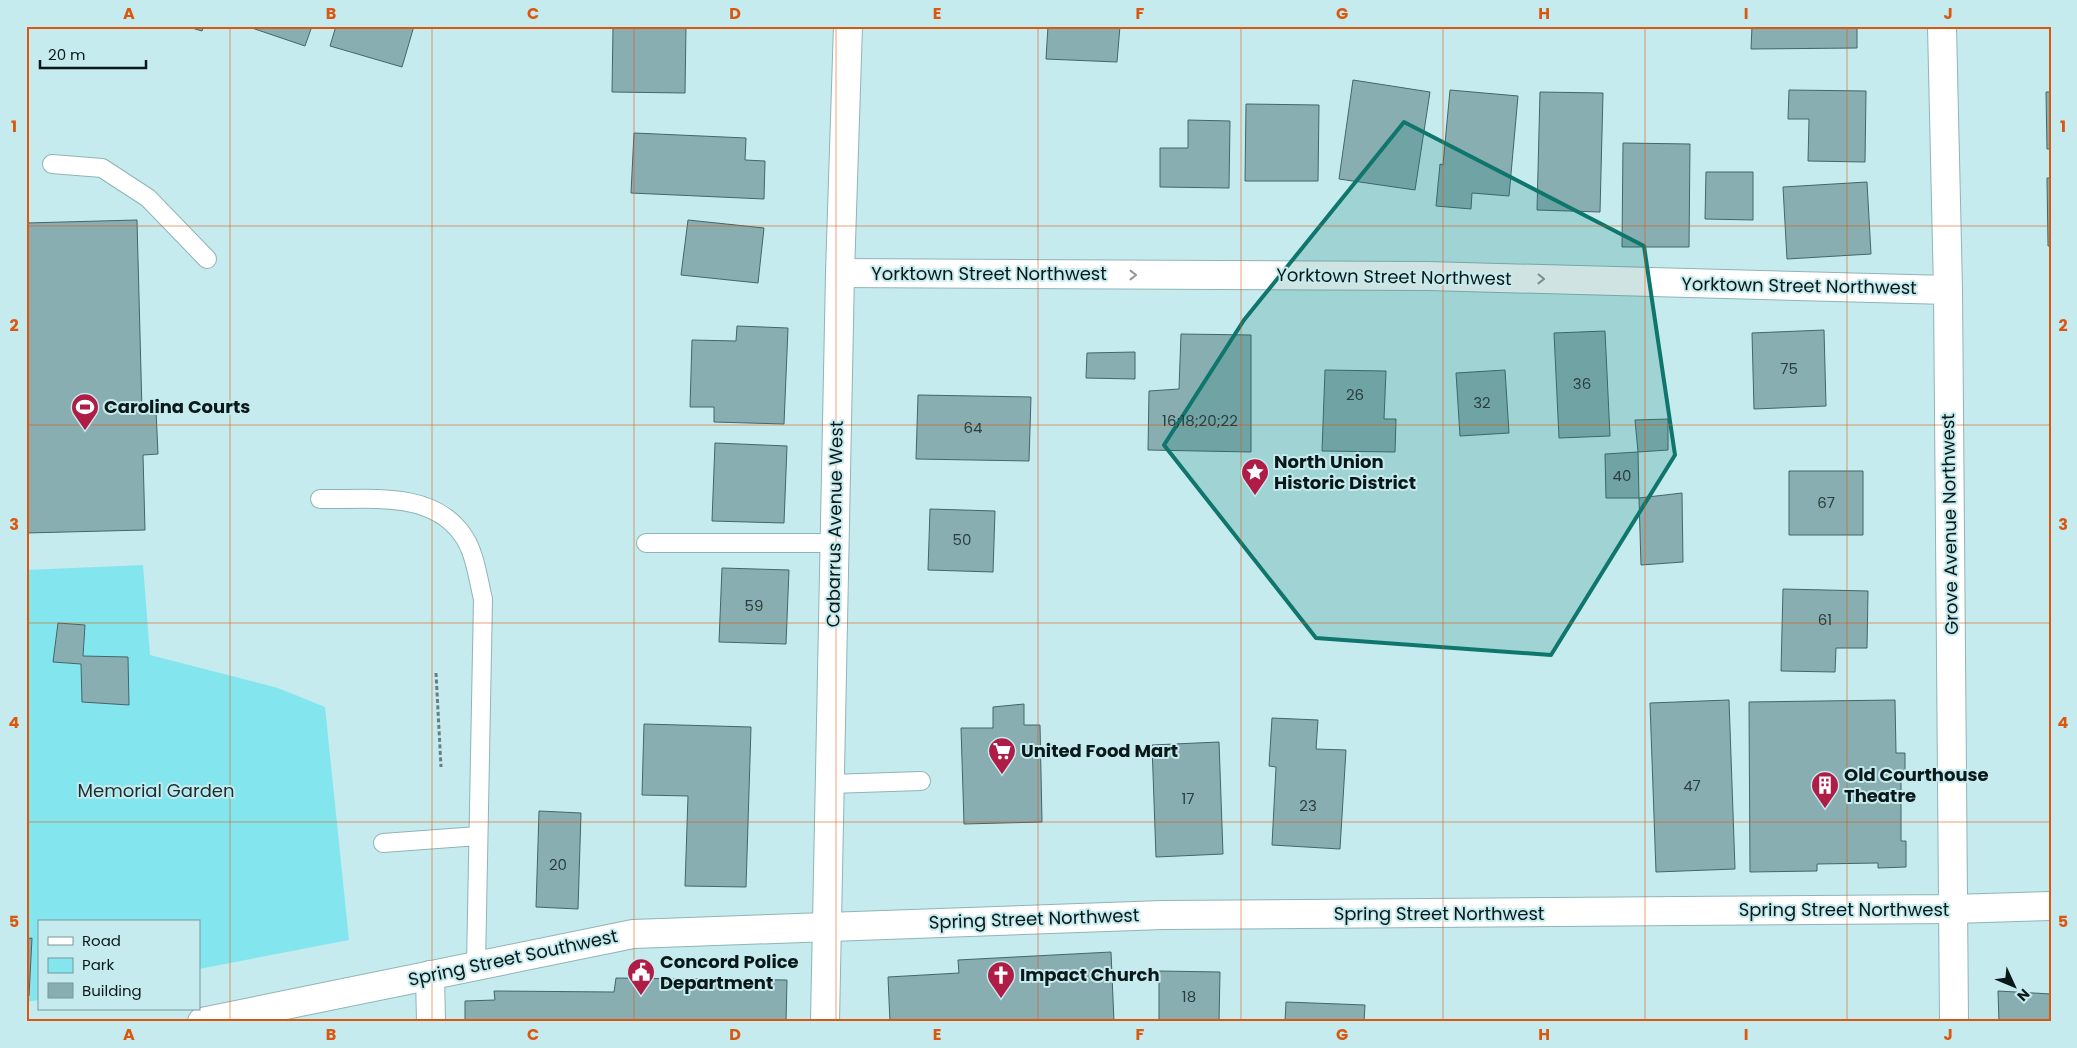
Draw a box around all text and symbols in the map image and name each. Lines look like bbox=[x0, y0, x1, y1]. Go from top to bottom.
text: A bbox=[123, 2, 135, 25]
text: B bbox=[326, 2, 336, 25]
text: C bbox=[527, 2, 539, 25]
text: D bbox=[729, 2, 741, 25]
text: E bbox=[933, 2, 941, 25]
text: F bbox=[1136, 2, 1145, 25]
text: G bbox=[1336, 2, 1348, 25]
text: H bbox=[1538, 2, 1550, 25]
text: I bbox=[1744, 2, 1748, 25]
text: J bbox=[1943, 2, 1953, 25]
scale bar bbox=[40, 38, 146, 70]
text: 20 m bbox=[48, 44, 86, 65]
text: 1 bbox=[11, 115, 17, 138]
text: 1 bbox=[2060, 115, 2066, 138]
street label: Yorktown Street Northwest bbox=[871, 261, 1107, 286]
street label: Yorktown Street Northwest bbox=[1276, 262, 1512, 291]
one-way arrow bbox=[1130, 270, 1138, 280]
street label: Yorktown Street Northwest bbox=[1681, 271, 1917, 300]
one-way arrow bbox=[1537, 274, 1545, 285]
text: 2 bbox=[9, 314, 19, 337]
text: 2 bbox=[2058, 314, 2068, 337]
house number: 75 bbox=[1780, 358, 1798, 379]
house number: 36 bbox=[1573, 373, 1591, 394]
house number: 26 bbox=[1346, 384, 1364, 405]
sports icon: Carolina Courts bbox=[70, 392, 100, 431]
house number: 32 bbox=[1473, 392, 1491, 413]
place label: Carolina Courts bbox=[104, 394, 250, 419]
house number: 16;18;20;22 bbox=[1162, 410, 1238, 431]
street label: Grove Avenue Northwest bbox=[1935, 413, 1964, 635]
house number: 64 bbox=[964, 417, 982, 438]
street label: Cabarrus Avenue West bbox=[820, 420, 849, 628]
place label: North Union Historic District bbox=[1274, 449, 1416, 495]
place icon: North Union Historic District bbox=[1240, 457, 1270, 496]
house number: 40 bbox=[1613, 465, 1631, 486]
house number: 67 bbox=[1817, 492, 1835, 513]
text: 3 bbox=[9, 513, 19, 536]
text: 3 bbox=[2058, 513, 2068, 536]
house number: 50 bbox=[953, 529, 971, 550]
house number: 59 bbox=[745, 595, 763, 616]
house number: 61 bbox=[1818, 609, 1832, 630]
text: 4 bbox=[9, 711, 20, 734]
text: 4 bbox=[2058, 711, 2069, 734]
supermarket icon: United Food Mart bbox=[987, 736, 1017, 775]
place label: United Food Mart bbox=[1021, 738, 1178, 763]
place label: Old Courthouse Theatre bbox=[1844, 762, 1989, 808]
building icon: Old Courthouse Theatre bbox=[1810, 770, 1840, 809]
house number: 47 bbox=[1683, 775, 1701, 796]
park label: Memorial Garden bbox=[78, 778, 235, 803]
house number: 17 bbox=[1182, 788, 1195, 809]
house number: 23 bbox=[1299, 795, 1317, 816]
house number: 20 bbox=[549, 854, 567, 875]
street label: Spring Street Northwest bbox=[1739, 897, 1949, 922]
street label: Spring Street Northwest bbox=[1334, 901, 1544, 926]
street label: Spring Street Northwest bbox=[928, 902, 1140, 935]
text: 5 bbox=[9, 910, 19, 933]
text: 5 bbox=[2058, 910, 2068, 933]
legend bbox=[38, 920, 200, 1010]
street label: Spring Street Southwest bbox=[406, 923, 620, 992]
text: Road bbox=[82, 930, 121, 951]
place label: Concord Police Department bbox=[660, 949, 799, 995]
text: Park bbox=[82, 954, 114, 975]
public building icon: Concord Police Department bbox=[626, 957, 656, 996]
church icon: Impact Church bbox=[986, 960, 1016, 999]
north arrow bbox=[1990, 960, 2040, 1010]
place label: Impact Church bbox=[1020, 962, 1160, 987]
text: Building bbox=[82, 980, 142, 1001]
text: N bbox=[2013, 984, 2034, 1006]
house number: 18 bbox=[1182, 986, 1196, 1007]
text: A bbox=[123, 1023, 135, 1046]
text: B bbox=[326, 1023, 336, 1046]
text: C bbox=[527, 1023, 539, 1046]
text: D bbox=[729, 1023, 741, 1046]
text: E bbox=[933, 1023, 941, 1046]
text: F bbox=[1136, 1023, 1145, 1046]
text: G bbox=[1336, 1023, 1348, 1046]
text: H bbox=[1538, 1023, 1550, 1046]
text: I bbox=[1744, 1023, 1748, 1046]
text: J bbox=[1943, 1023, 1953, 1046]

